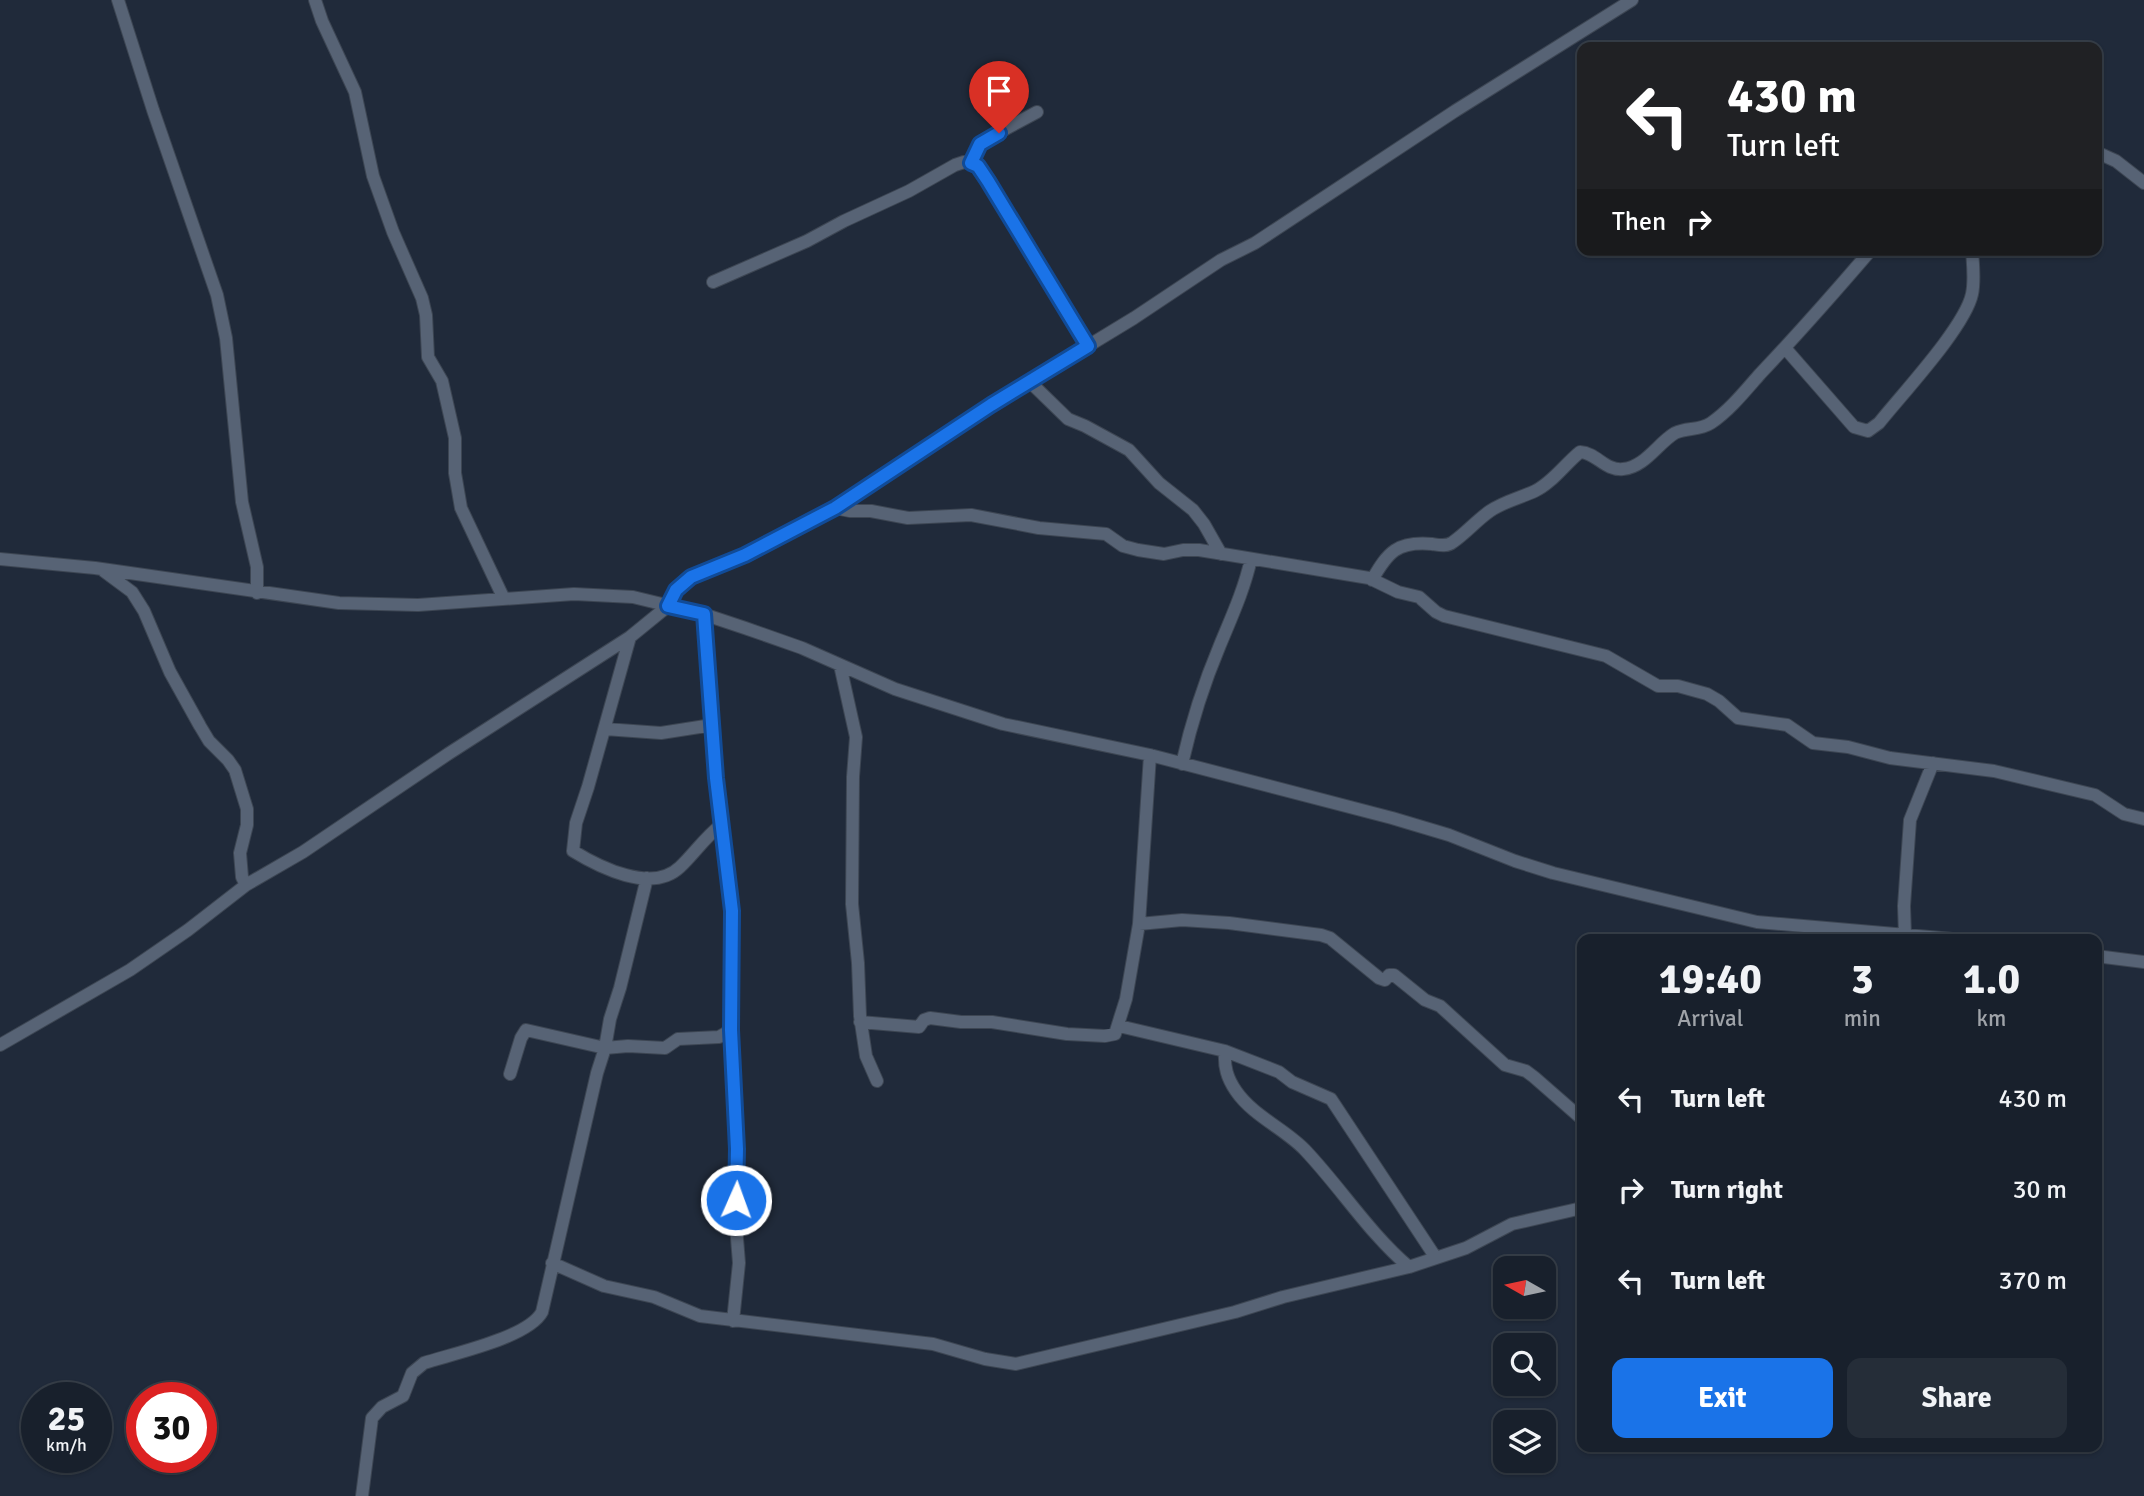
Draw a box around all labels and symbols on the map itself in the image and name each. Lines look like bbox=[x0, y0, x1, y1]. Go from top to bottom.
pin bbox=[969, 61, 1029, 133]
position arrow bbox=[699, 1163, 773, 1237]
north arrow bbox=[1493, 1256, 1556, 1320]
speed limit sign: 30 bbox=[126, 1382, 217, 1473]

